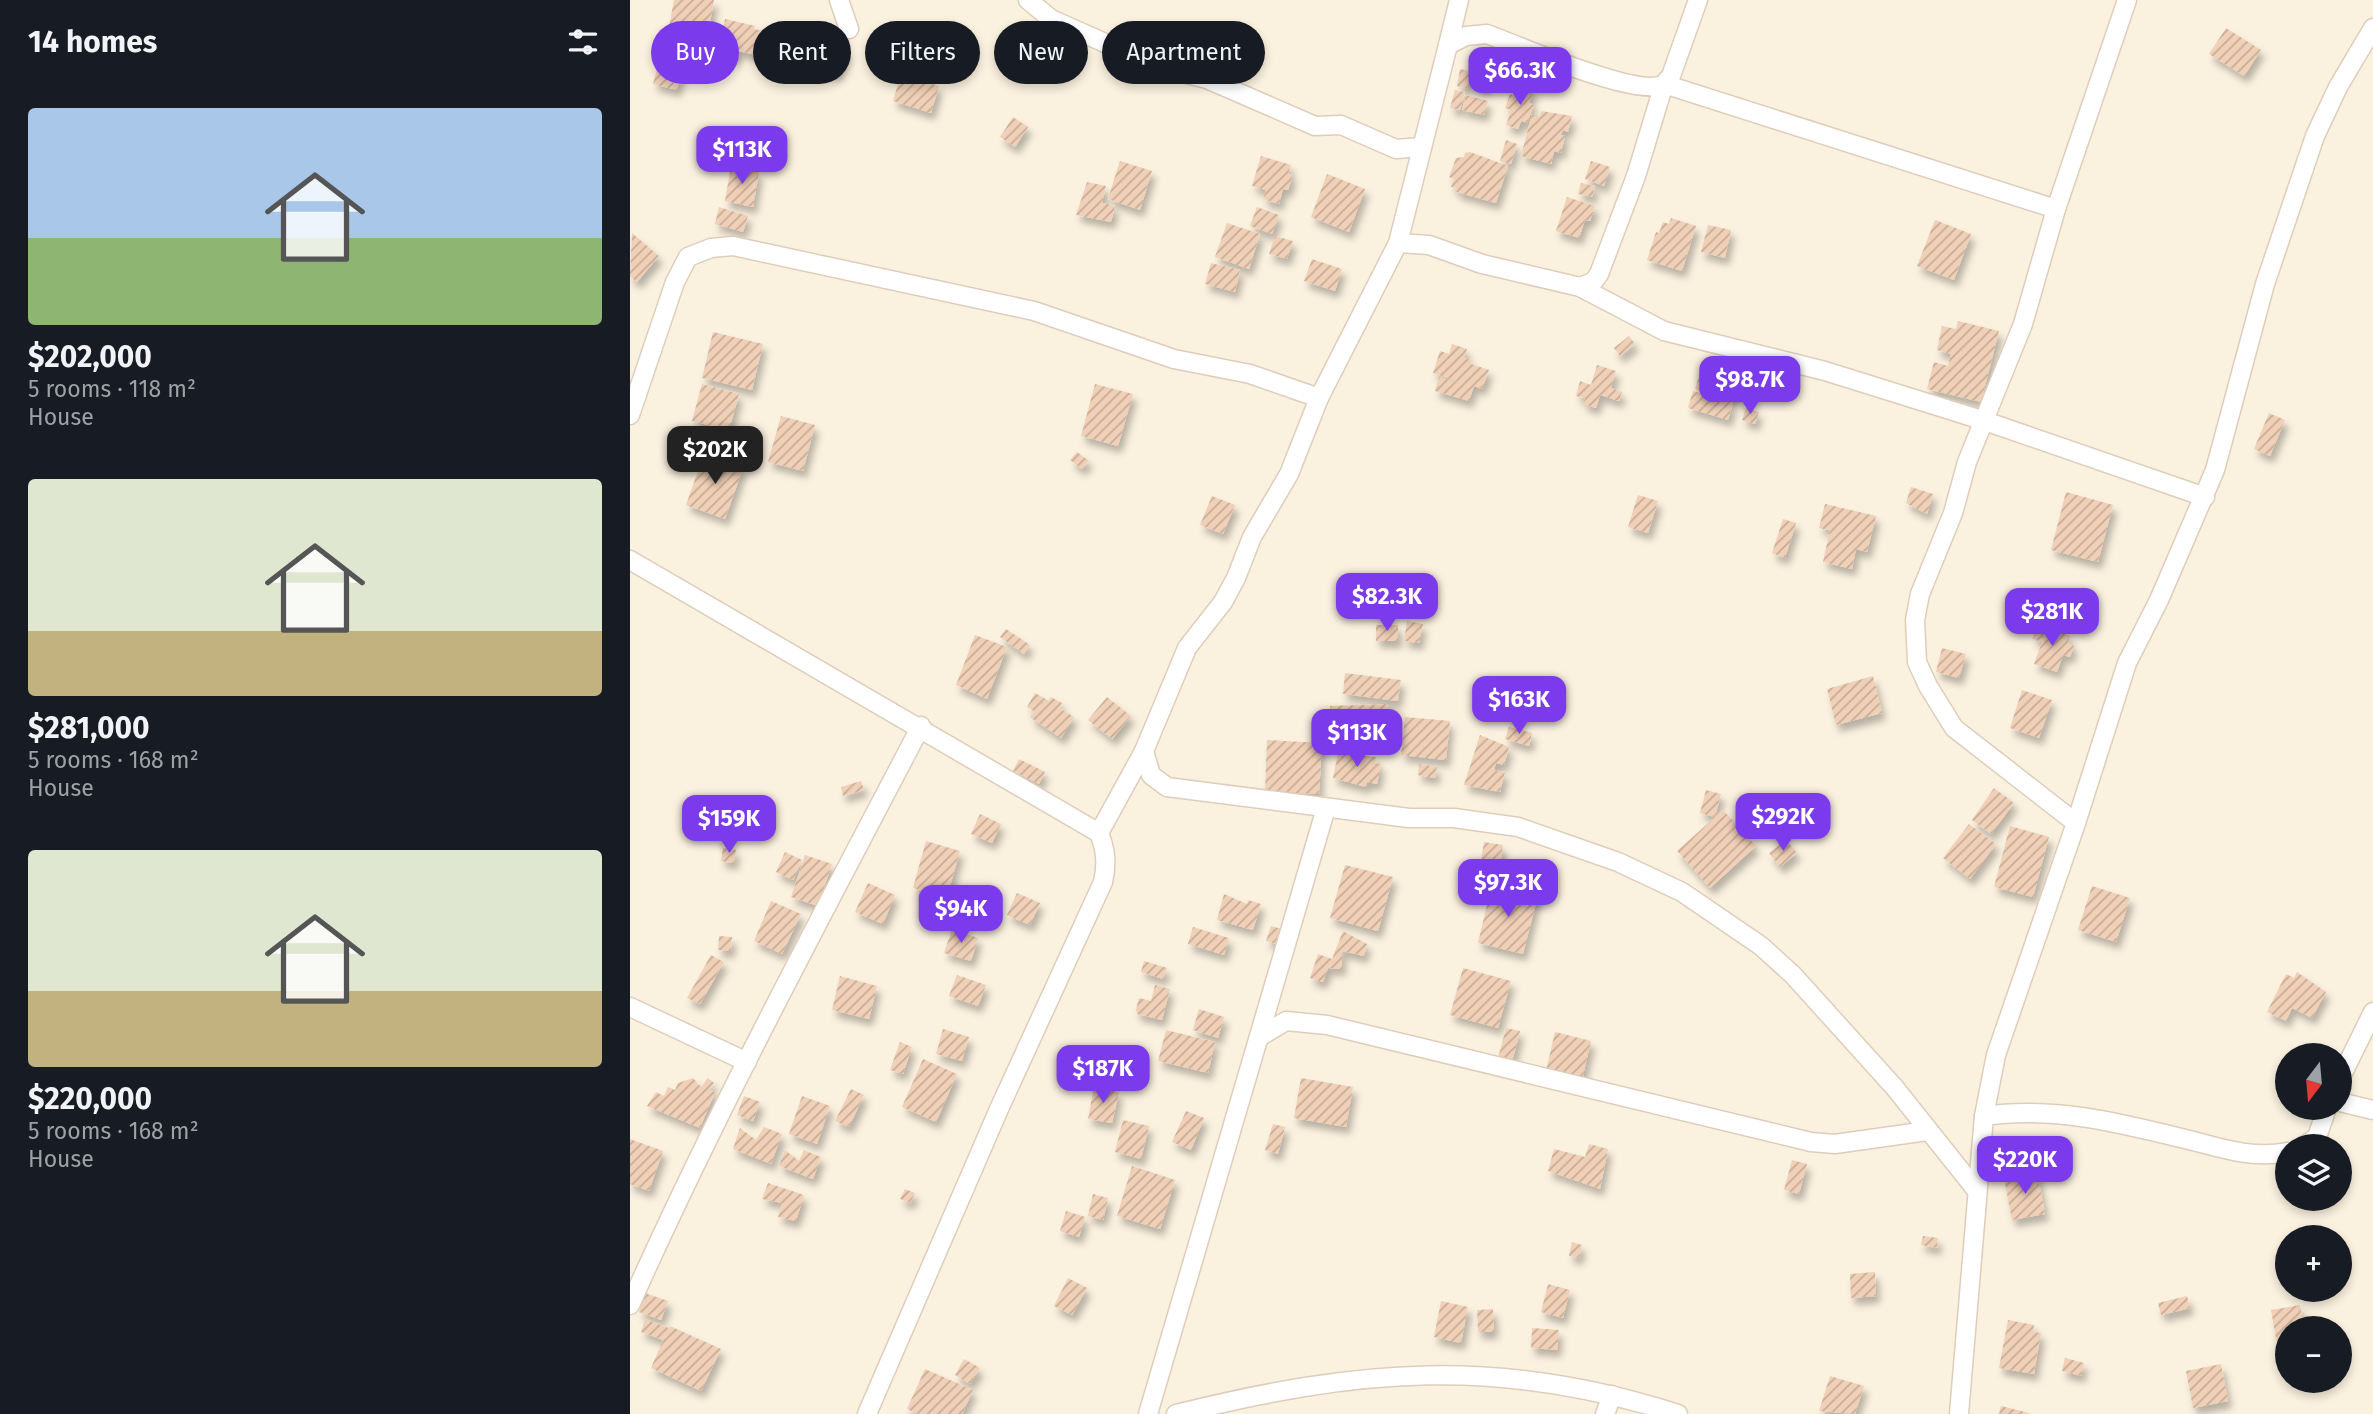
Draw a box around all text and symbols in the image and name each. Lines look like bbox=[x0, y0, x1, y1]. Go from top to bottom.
chip: Buy bbox=[651, 21, 739, 84]
chip: Rent bbox=[753, 21, 851, 84]
chip: Filters bbox=[865, 21, 980, 84]
chip: New bbox=[994, 21, 1088, 84]
chip: Apartment bbox=[1102, 21, 1265, 84]
icon: filters bbox=[564, 23, 602, 61]
text: 14 homes bbox=[28, 24, 157, 60]
pin: $66.3K bbox=[1463, 48, 1577, 107]
text: $66.3K bbox=[1485, 56, 1555, 84]
pin: $113K bbox=[693, 127, 791, 186]
text: $113K bbox=[712, 135, 772, 163]
icon: home bbox=[252, 154, 378, 280]
text: $202,000 bbox=[28, 339, 152, 375]
pin: $98.7K bbox=[1693, 356, 1807, 416]
text: $98.7K bbox=[1715, 365, 1785, 393]
text: 5 rooms · 118 m² bbox=[28, 375, 196, 403]
text: House bbox=[28, 403, 94, 431]
pin: $202K bbox=[666, 426, 764, 486]
text: $202K bbox=[683, 435, 747, 463]
icon: home bbox=[252, 525, 378, 651]
pin: $82.3K bbox=[1330, 574, 1444, 633]
text: $82.3K bbox=[1352, 582, 1422, 610]
pin: $281K bbox=[2003, 588, 2101, 648]
text: $281K bbox=[2021, 597, 2083, 625]
pin: $163K bbox=[1470, 676, 1568, 736]
text: $163K bbox=[1488, 685, 1550, 713]
text: $281,000 bbox=[28, 710, 150, 746]
pin: $113K bbox=[1308, 710, 1406, 769]
text: $113K bbox=[1327, 718, 1387, 746]
text: 5 rooms · 168 m² bbox=[28, 746, 199, 774]
text: House bbox=[28, 774, 94, 802]
pin: $292K bbox=[1734, 794, 1832, 853]
pin: $159K bbox=[680, 796, 778, 855]
text: $292K bbox=[1752, 802, 1814, 830]
text: $159K bbox=[698, 804, 760, 832]
pin: $97.3K bbox=[1451, 860, 1565, 919]
text: $97.3K bbox=[1474, 868, 1542, 896]
pin: $94K bbox=[920, 886, 1002, 945]
text: $94K bbox=[935, 894, 987, 922]
icon: home bbox=[252, 896, 378, 1022]
north arrow bbox=[2275, 1043, 2352, 1120]
map controls bbox=[2275, 1043, 2352, 1393]
pin: $187K bbox=[1054, 1046, 1152, 1105]
text: $187K bbox=[1073, 1054, 1133, 1082]
text: $220,000 bbox=[28, 1081, 152, 1117]
text: 5 rooms · 168 m² bbox=[28, 1117, 199, 1145]
button: layers bbox=[2275, 1134, 2352, 1211]
pin: $220K bbox=[1976, 1136, 2074, 1196]
text: House bbox=[28, 1145, 94, 1173]
text: $220K bbox=[1993, 1145, 2057, 1173]
button: + bbox=[2275, 1225, 2352, 1302]
button: − bbox=[2275, 1316, 2352, 1393]

